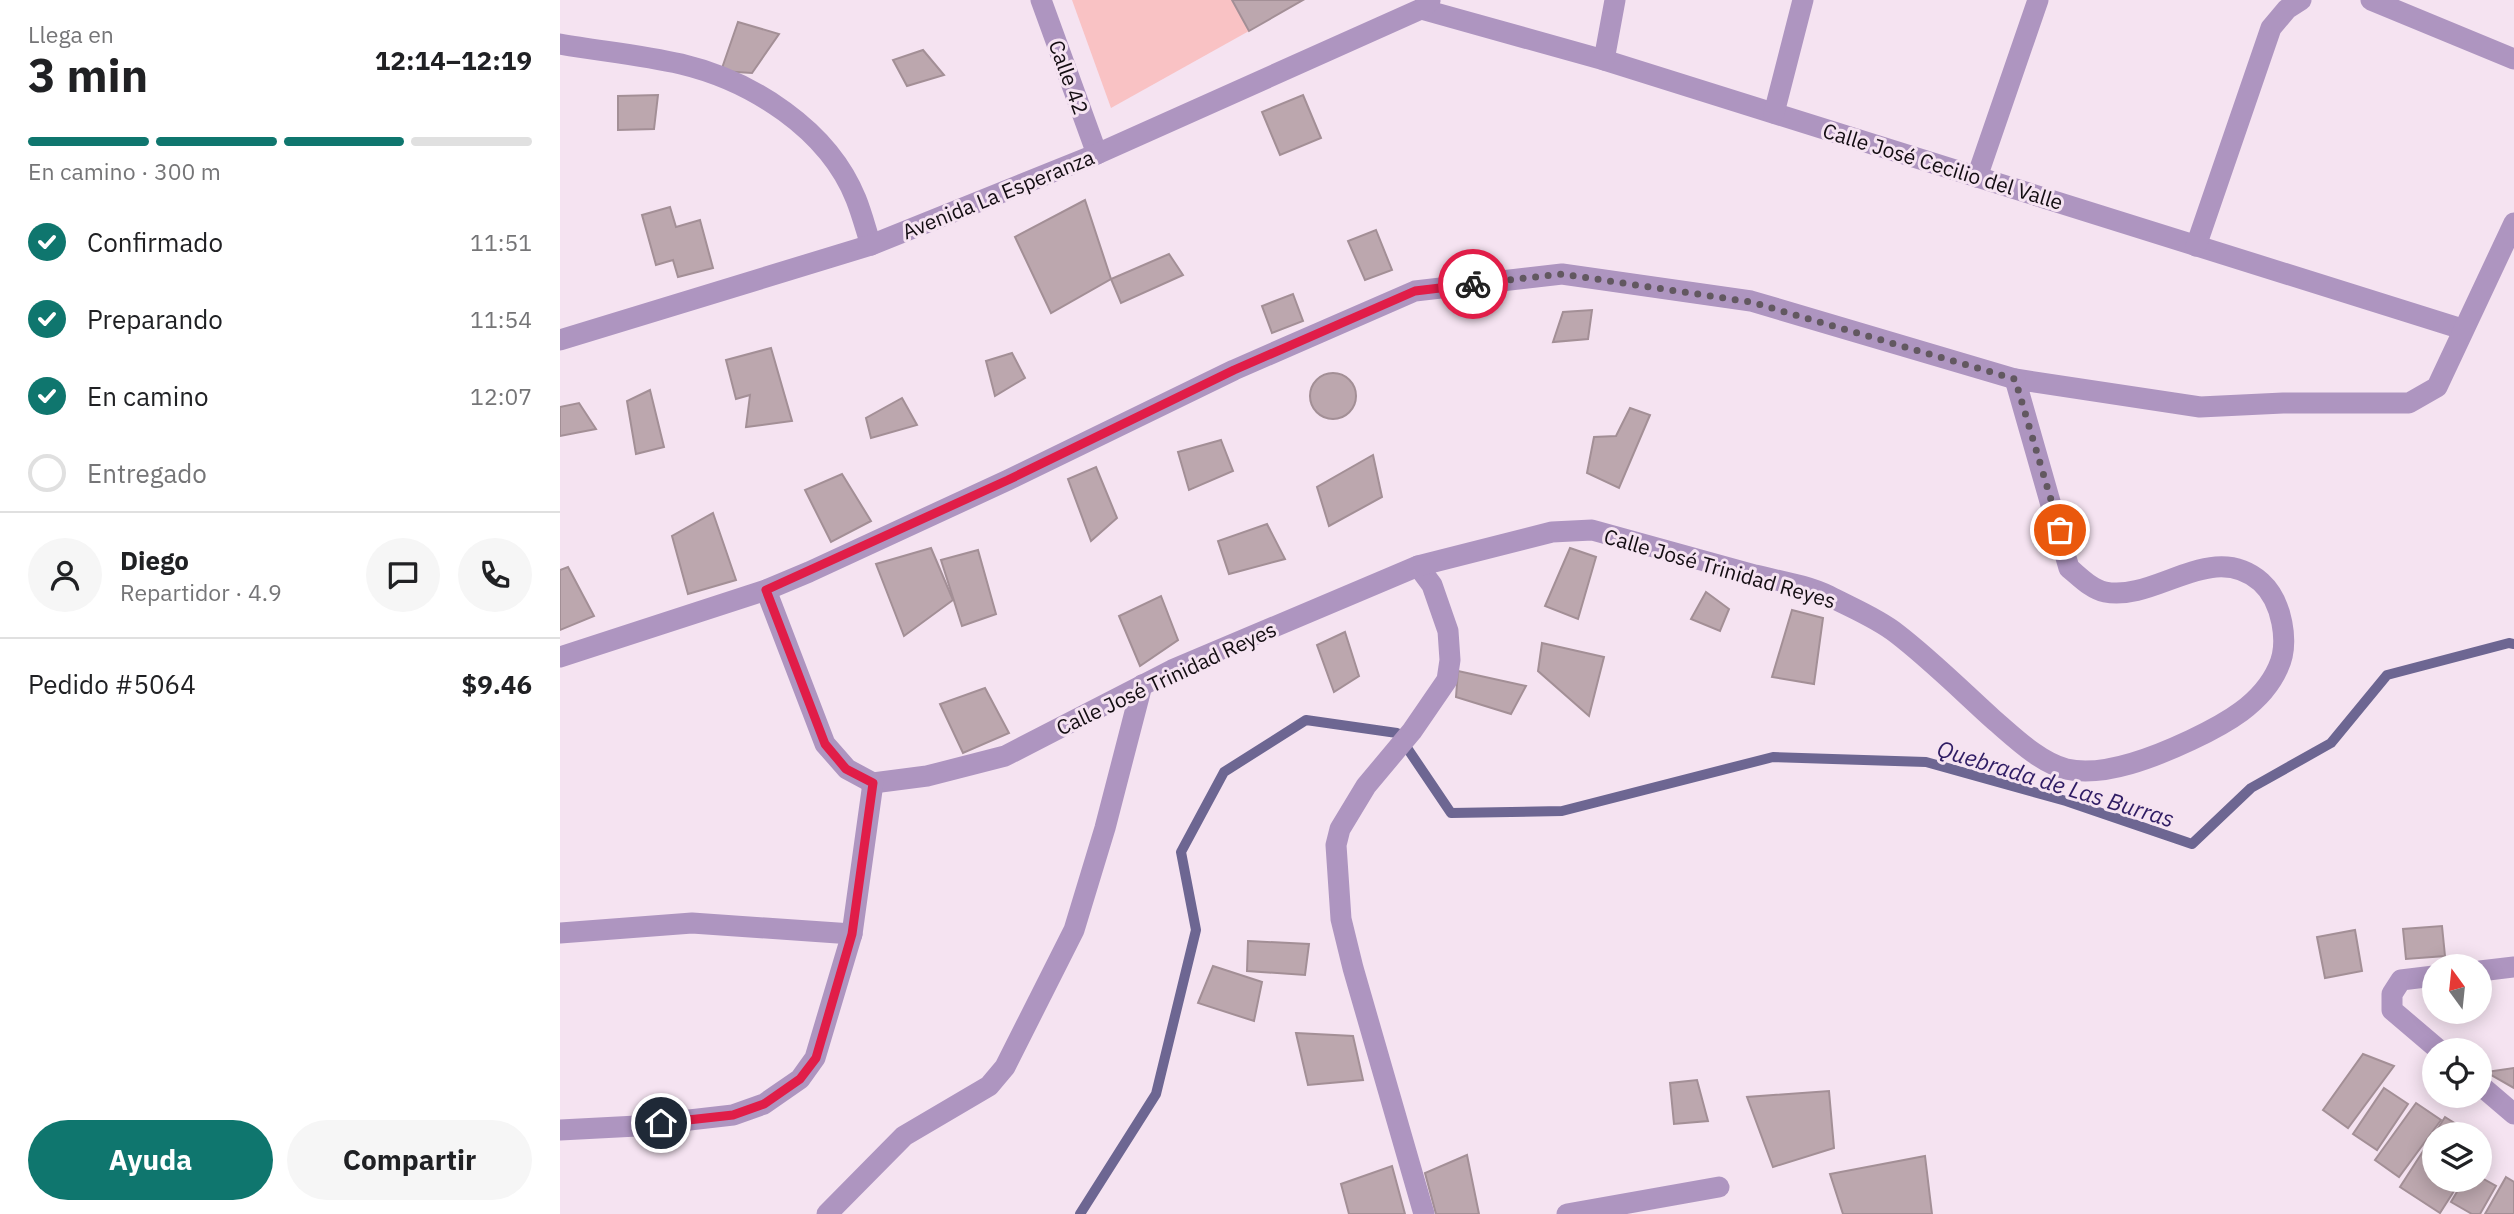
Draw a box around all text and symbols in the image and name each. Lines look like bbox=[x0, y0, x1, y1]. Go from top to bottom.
text: Llega en bbox=[28, 19, 114, 49]
street label: Calle 42 bbox=[1043, 36, 1095, 118]
text: 12:14–12:19 bbox=[375, 43, 532, 77]
text: 3 min bbox=[28, 45, 148, 105]
street label: Calle José Cecilio del Valle bbox=[1819, 116, 2067, 216]
street label: Avenida La Esperanza bbox=[898, 143, 1098, 245]
text: En camino · 300 m bbox=[28, 156, 221, 186]
icon: check bbox=[28, 223, 66, 261]
text: Confirmado bbox=[87, 225, 223, 259]
text: 11:51 bbox=[470, 227, 532, 257]
courier bbox=[1438, 249, 1508, 319]
icon: bike bbox=[1454, 265, 1492, 303]
icon: check bbox=[28, 300, 66, 338]
text: Preparando bbox=[87, 302, 223, 336]
text: 11:54 bbox=[470, 304, 532, 334]
icon: check bbox=[28, 377, 66, 415]
text: En camino bbox=[87, 379, 209, 413]
text: 12:07 bbox=[470, 381, 532, 411]
text: Entregado bbox=[87, 456, 207, 490]
pin bbox=[2030, 500, 2090, 560]
icon: bag bbox=[2041, 511, 2079, 549]
street label: Calle José Trinidad Reyes bbox=[1601, 522, 1839, 614]
button: person bbox=[28, 538, 102, 612]
button: chat bbox=[366, 538, 440, 612]
button: phone bbox=[458, 538, 532, 612]
text: Diego bbox=[120, 543, 189, 577]
text: Repartidor · 4.9 bbox=[120, 577, 282, 607]
street label: Calle José Trinidad Reyes bbox=[1051, 615, 1281, 741]
text: Pedido #5064 bbox=[28, 667, 196, 701]
text: $9.46 bbox=[462, 667, 532, 701]
water label: Quebrada de Las Burras bbox=[1934, 733, 2178, 833]
north arrow bbox=[2422, 954, 2492, 1024]
map controls bbox=[2422, 954, 2492, 1192]
button: locate bbox=[2422, 1038, 2492, 1108]
pin bbox=[631, 1093, 691, 1153]
icon: home bbox=[642, 1104, 680, 1142]
button: Ayuda bbox=[28, 1120, 273, 1200]
button: Compartir bbox=[287, 1120, 532, 1200]
button: layers bbox=[2422, 1122, 2492, 1192]

